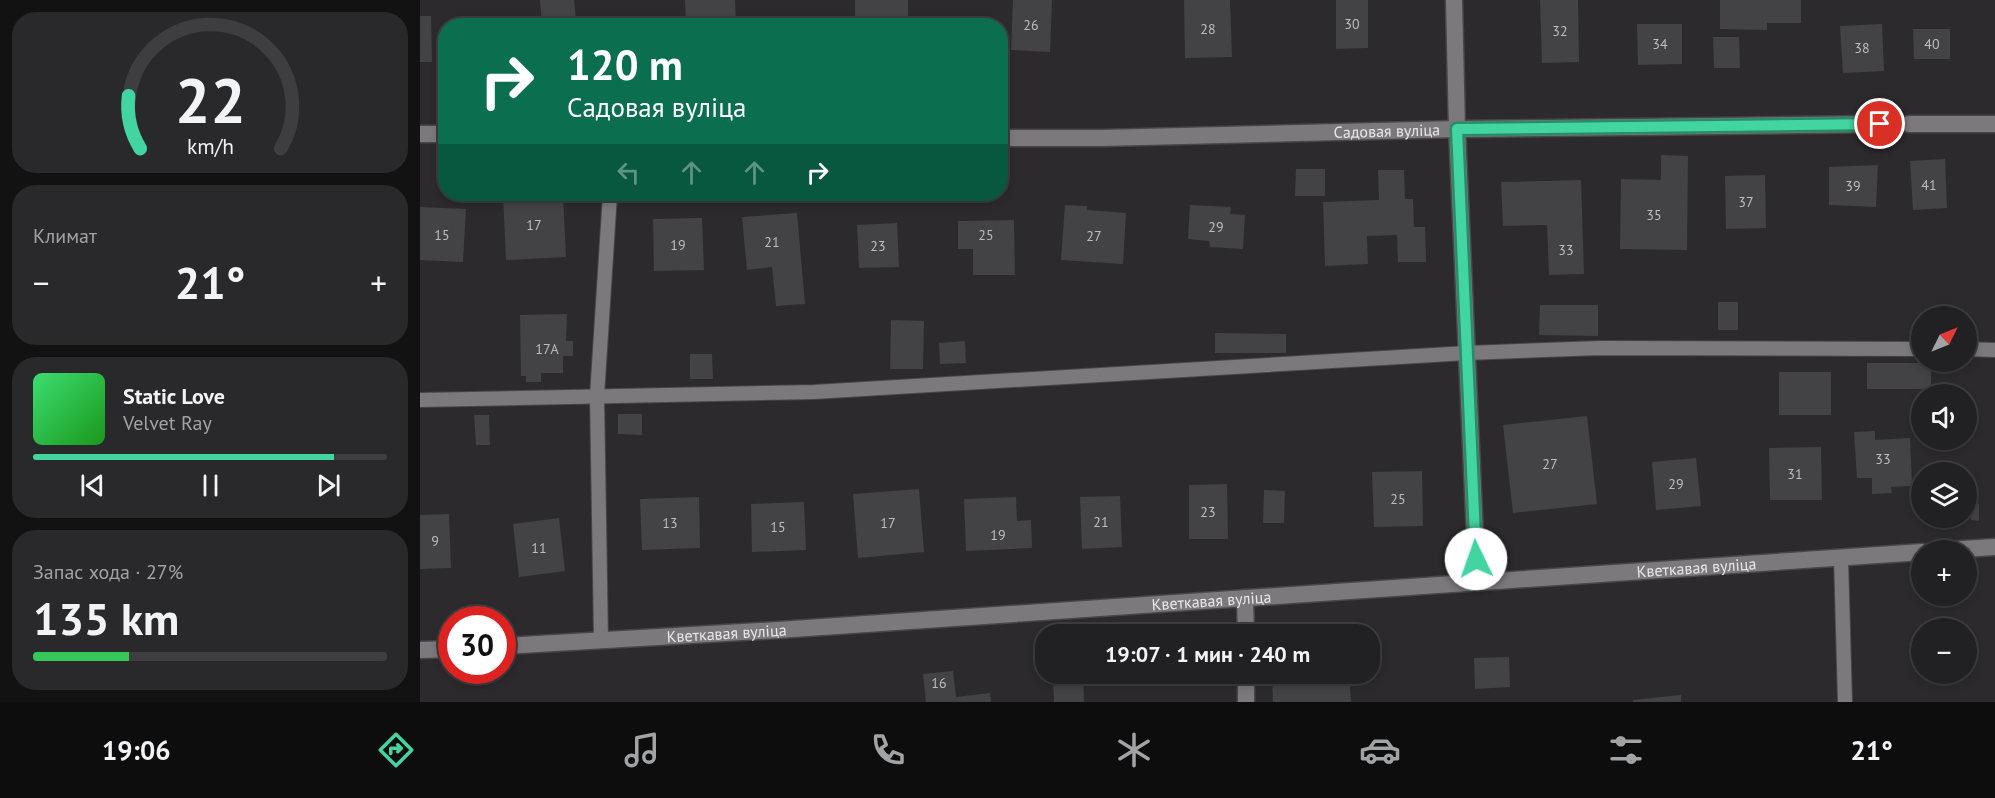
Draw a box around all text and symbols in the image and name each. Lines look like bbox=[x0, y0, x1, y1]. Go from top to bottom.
house number: 30 bbox=[1344, 15, 1360, 33]
house number: 26 bbox=[1023, 16, 1039, 34]
house number: 28 bbox=[1200, 20, 1216, 38]
house number: 32 bbox=[1552, 22, 1568, 40]
house number: 34 bbox=[1652, 35, 1668, 53]
house number: 40 bbox=[1924, 35, 1940, 53]
text: 120 m bbox=[567, 37, 683, 92]
house number: 38 bbox=[1854, 39, 1870, 57]
icon: right bbox=[468, 42, 546, 120]
text: 22 bbox=[175, 59, 245, 140]
text: Садовая вуліца bbox=[567, 90, 746, 124]
pin bbox=[1854, 98, 1905, 149]
icon: arrive bbox=[1863, 107, 1896, 140]
street label: Садовая вуліца bbox=[1333, 119, 1440, 142]
text: km/h bbox=[186, 133, 233, 161]
icon: left bbox=[612, 156, 645, 189]
icon: ahead bbox=[675, 156, 708, 189]
icon: ahead bbox=[738, 156, 771, 189]
icon: right bbox=[801, 156, 834, 189]
house number: 41 bbox=[1921, 176, 1937, 194]
house number: 39 bbox=[1845, 177, 1861, 195]
house number: 37 bbox=[1738, 193, 1754, 211]
house number: 35 bbox=[1646, 206, 1662, 224]
house number: 17 bbox=[526, 216, 542, 234]
house number: 29 bbox=[1208, 218, 1224, 236]
text: Климат bbox=[33, 223, 97, 249]
house number: 15 bbox=[434, 226, 450, 244]
house number: 25 bbox=[978, 226, 994, 244]
house number: 27 bbox=[1086, 227, 1102, 245]
house number: 21 bbox=[764, 233, 780, 251]
house number: 19 bbox=[670, 236, 686, 254]
house number: 23 bbox=[870, 237, 886, 255]
house number: 33 bbox=[1558, 241, 1574, 259]
text: 21° bbox=[175, 253, 245, 311]
text: − bbox=[33, 261, 50, 304]
text: + bbox=[370, 261, 387, 304]
north arrow bbox=[1911, 306, 1977, 372]
map controls bbox=[1911, 306, 1977, 684]
house number: 17А bbox=[535, 340, 560, 358]
text: Static Love bbox=[123, 382, 225, 410]
button: sound bbox=[1911, 384, 1977, 450]
text: Velvet Ray bbox=[123, 410, 212, 436]
house number: 33 bbox=[1875, 450, 1891, 468]
house number: 27 bbox=[1542, 455, 1558, 473]
button: layers bbox=[1911, 462, 1977, 528]
house number: 31 bbox=[1787, 465, 1803, 483]
icon: previous bbox=[76, 469, 109, 502]
icon: pause bbox=[194, 469, 227, 502]
icon: next bbox=[312, 469, 345, 502]
house number: 29 bbox=[1668, 475, 1684, 493]
house number: 25 bbox=[1390, 490, 1406, 508]
house number: 23 bbox=[1200, 503, 1216, 521]
house number: 21 bbox=[1093, 513, 1109, 531]
house number: 13 bbox=[662, 514, 678, 532]
house number: 17 bbox=[880, 514, 896, 532]
house number: 15 bbox=[770, 518, 786, 536]
house number: 19 bbox=[990, 526, 1006, 544]
position arrow bbox=[1444, 527, 1508, 591]
house number: 9 bbox=[431, 532, 439, 550]
house number: 11 bbox=[531, 539, 547, 557]
button: + bbox=[1911, 540, 1977, 606]
street label: Кветкавая вуліца bbox=[1636, 553, 1757, 581]
text: Запас хода · 27% bbox=[33, 559, 183, 585]
street label: Кветкавая вуліца bbox=[1151, 586, 1272, 614]
text: 135 km bbox=[33, 589, 179, 647]
speed limit sign: 30 bbox=[438, 606, 516, 684]
button: − bbox=[1911, 618, 1977, 684]
street label: Кветкавая вуліца bbox=[666, 619, 787, 646]
text: 19:07 · 1 мин · 240 m bbox=[1105, 640, 1310, 668]
house number: 16 bbox=[931, 674, 947, 692]
icon: directions bbox=[375, 729, 417, 771]
icon: music bbox=[621, 729, 663, 771]
icon: phone bbox=[867, 729, 909, 771]
icon: climate bbox=[1113, 729, 1155, 771]
icon: car bbox=[1359, 729, 1401, 771]
icon: filters bbox=[1605, 729, 1647, 771]
text: 19:06 bbox=[102, 733, 171, 767]
text: 21° bbox=[1851, 733, 1893, 767]

